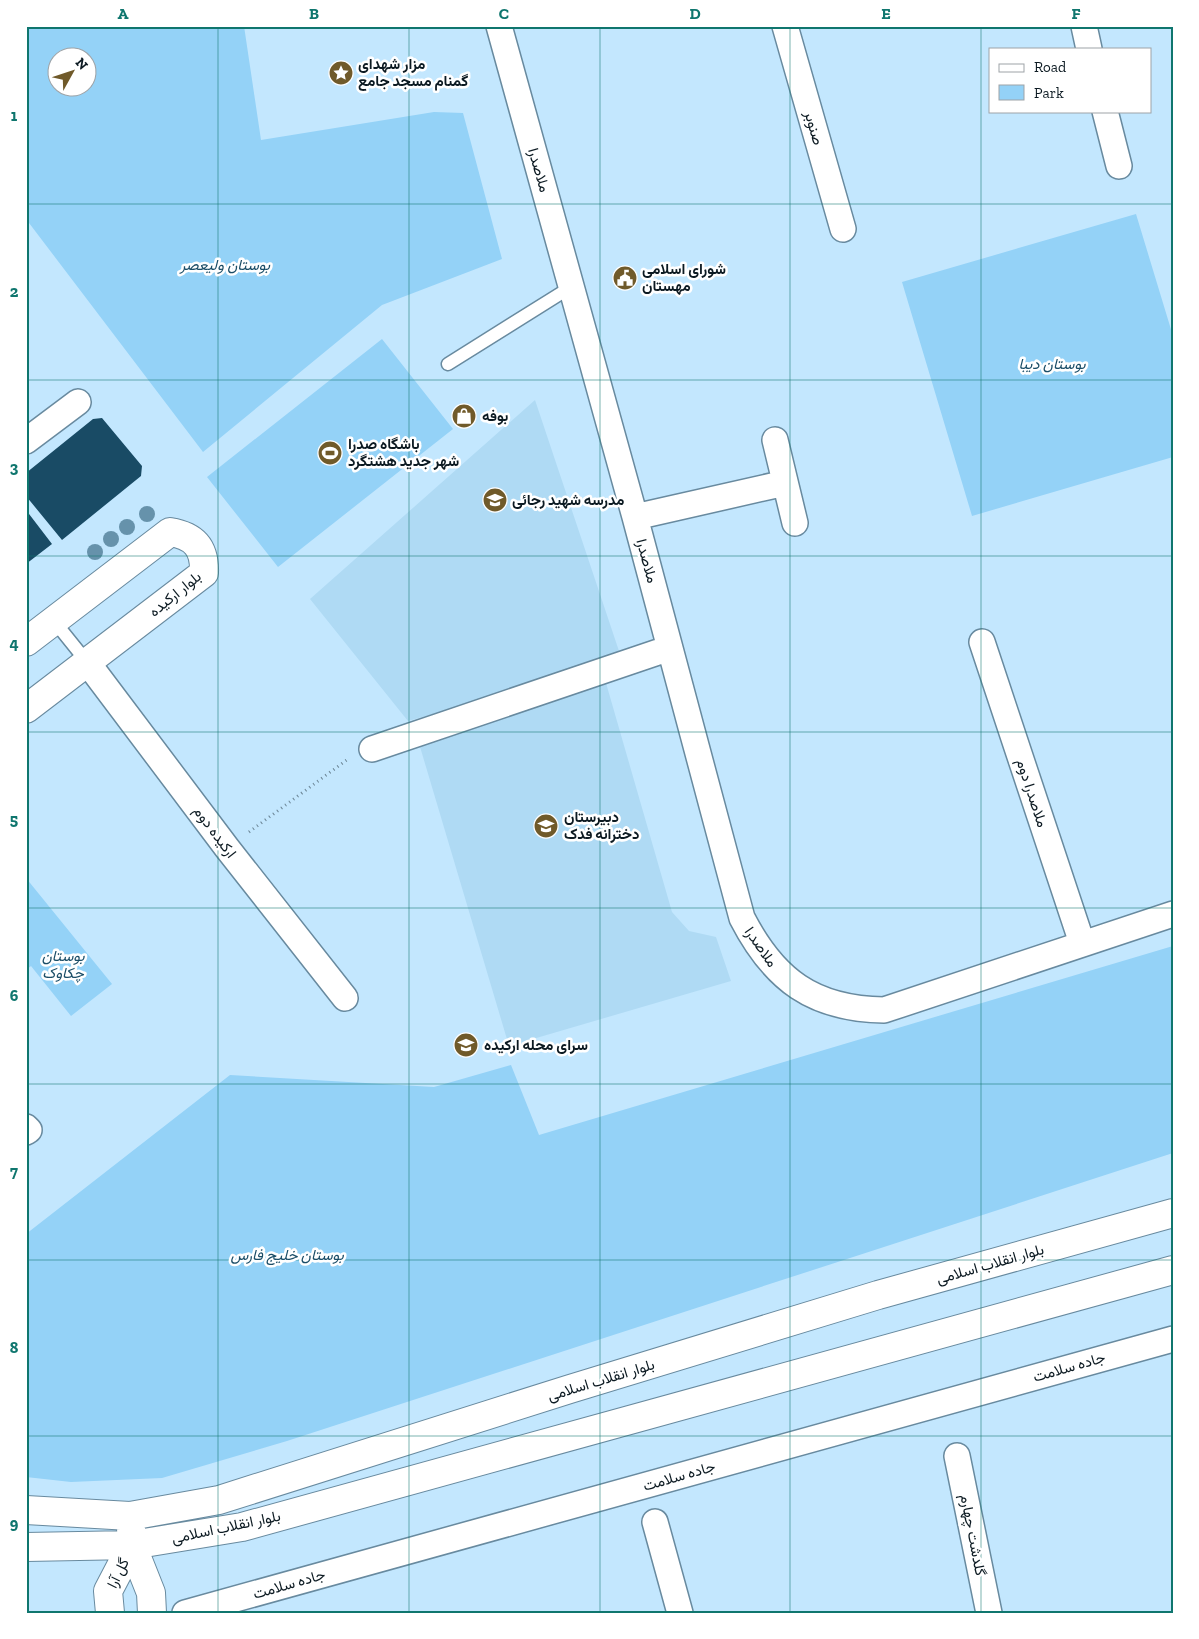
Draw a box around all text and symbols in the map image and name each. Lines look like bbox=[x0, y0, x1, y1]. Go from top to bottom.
text: A bbox=[118, 4, 129, 23]
text: B bbox=[309, 4, 319, 23]
text: C bbox=[499, 4, 509, 23]
text: D bbox=[689, 4, 701, 23]
text: E bbox=[881, 4, 891, 23]
text: F bbox=[1071, 4, 1081, 23]
north arrow bbox=[48, 48, 98, 98]
legend bbox=[989, 48, 1152, 112]
text: N bbox=[72, 54, 92, 74]
place label: مزار شهدای گمنام مسجد جامع bbox=[358, 55, 468, 91]
text: Road bbox=[1034, 58, 1067, 76]
place icon: مزار شهدای گمنام مسجد جامع bbox=[328, 60, 354, 86]
text: Park bbox=[1034, 84, 1064, 102]
text: 1 bbox=[11, 106, 18, 125]
street label: صنوبر bbox=[800, 108, 827, 147]
street label: ملاصدرا bbox=[524, 146, 554, 194]
park label: بوستان ولیعصر bbox=[179, 256, 270, 274]
place label: شورای اسلامی مهستان bbox=[642, 260, 726, 295]
public building icon: شورای اسلامی مهستان bbox=[612, 265, 638, 291]
text: 2 bbox=[10, 282, 19, 301]
park label: بوستان دیبا bbox=[1018, 355, 1086, 373]
shop icon: بوفه bbox=[451, 403, 477, 429]
place label: بوفه bbox=[482, 407, 508, 425]
place label: باشگاه صدرا شهر جدید هشتگرد bbox=[348, 435, 459, 470]
sports icon: باشگاه صدرا شهر جدید هشتگرد bbox=[317, 440, 343, 466]
text: 3 bbox=[10, 458, 19, 477]
school or university icon: مدرسه شهید رجائی bbox=[482, 487, 508, 513]
place label: مدرسه شهید رجائی bbox=[512, 491, 624, 509]
street label: ملاصدرا bbox=[632, 537, 662, 585]
street label: بلوار ارکیده bbox=[145, 567, 205, 621]
text: 4 bbox=[9, 634, 19, 653]
street label: ملاصدرا دوم bbox=[1011, 756, 1052, 830]
street label: ارکیده دوم bbox=[189, 802, 240, 862]
place label: دبیرستان دخترانه فدک bbox=[564, 808, 639, 843]
text: 5 bbox=[10, 810, 18, 829]
school or university icon: دبیرستان دخترانه فدک bbox=[533, 813, 559, 839]
street label: ملاصدرا bbox=[741, 923, 781, 971]
park label: بوستان چکاوک bbox=[42, 947, 85, 983]
text: 6 bbox=[10, 986, 19, 1005]
school or university icon: سرای محله ارکیده bbox=[453, 1032, 479, 1058]
place label: سرای محله ارکیده bbox=[484, 1036, 588, 1054]
text: 7 bbox=[10, 1162, 18, 1181]
street label: بلوار انقلاب اسلامی bbox=[934, 1240, 1046, 1289]
park label: بوستان خلیج فارس bbox=[230, 1246, 344, 1266]
text: 8 bbox=[10, 1338, 19, 1357]
street label: جاده سلامت bbox=[1031, 1348, 1107, 1386]
street label: بلوار انقلاب اسلامی bbox=[545, 1355, 657, 1406]
street label: جاده سلامت bbox=[641, 1457, 717, 1495]
street label: گلدشت چهارم bbox=[955, 1493, 990, 1578]
street label: بلوار انقلاب اسلامی bbox=[170, 1507, 282, 1548]
text: 9 bbox=[10, 1514, 19, 1533]
street label: گل آرا bbox=[103, 1555, 133, 1591]
street label: جاده سلامت bbox=[251, 1565, 327, 1603]

